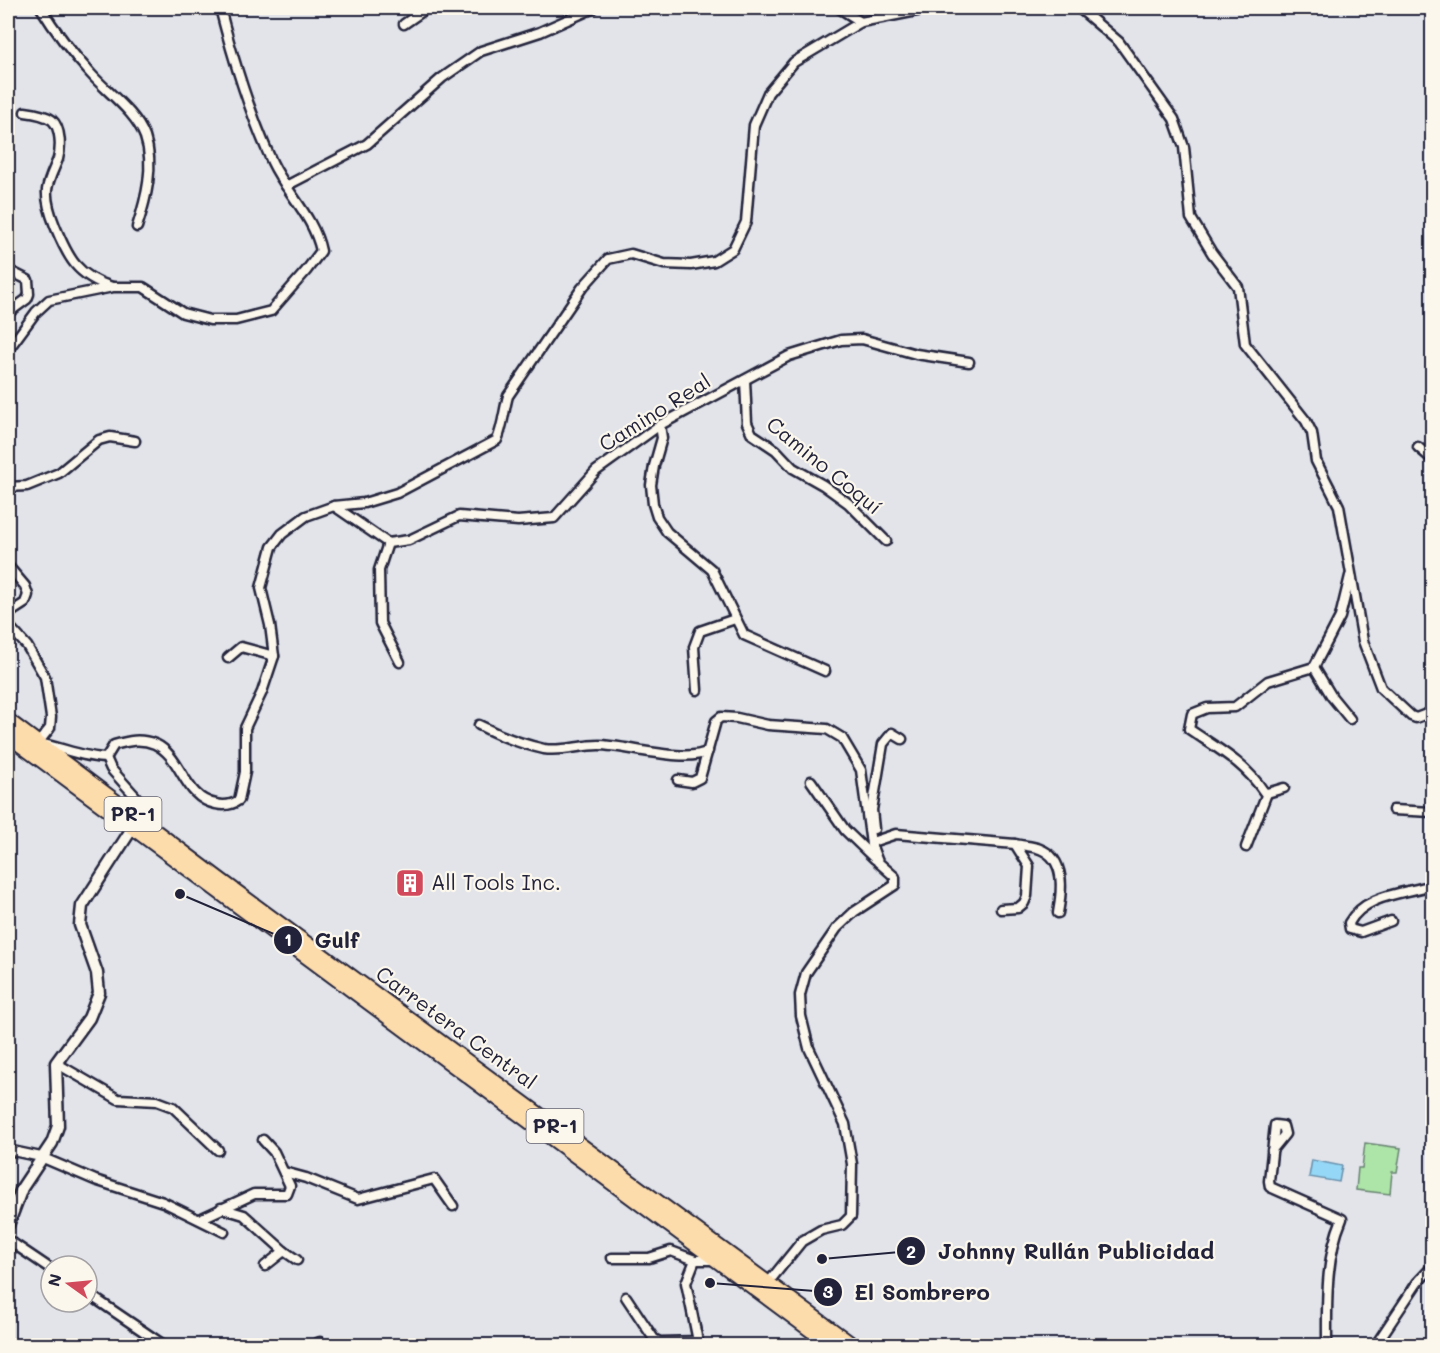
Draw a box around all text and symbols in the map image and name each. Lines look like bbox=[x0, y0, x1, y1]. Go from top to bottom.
street label: Camino Real bbox=[593, 367, 715, 457]
street label: Camino Coquí bbox=[762, 410, 888, 520]
road number: PR-1 bbox=[104, 797, 162, 831]
building icon: All Tools Inc. bbox=[394, 867, 426, 899]
place label: All Tools Inc. bbox=[431, 868, 561, 895]
callout: Gulf bbox=[273, 920, 372, 960]
text: Gulf bbox=[315, 925, 360, 954]
text: 1 bbox=[284, 927, 292, 951]
street label: Carretera Central bbox=[371, 959, 543, 1094]
road number: PR-1 bbox=[526, 1109, 584, 1143]
callout: Johnny Rullán Publicidad bbox=[896, 1231, 1226, 1271]
text: Johnny Rullán Publicidad bbox=[938, 1236, 1214, 1265]
text: 2 bbox=[906, 1239, 916, 1263]
north arrow bbox=[39, 1254, 99, 1314]
text: N bbox=[42, 1271, 66, 1289]
callout: El Sombrero bbox=[813, 1272, 1002, 1312]
text: El Sombrero bbox=[854, 1277, 990, 1306]
text: 3 bbox=[823, 1279, 834, 1303]

